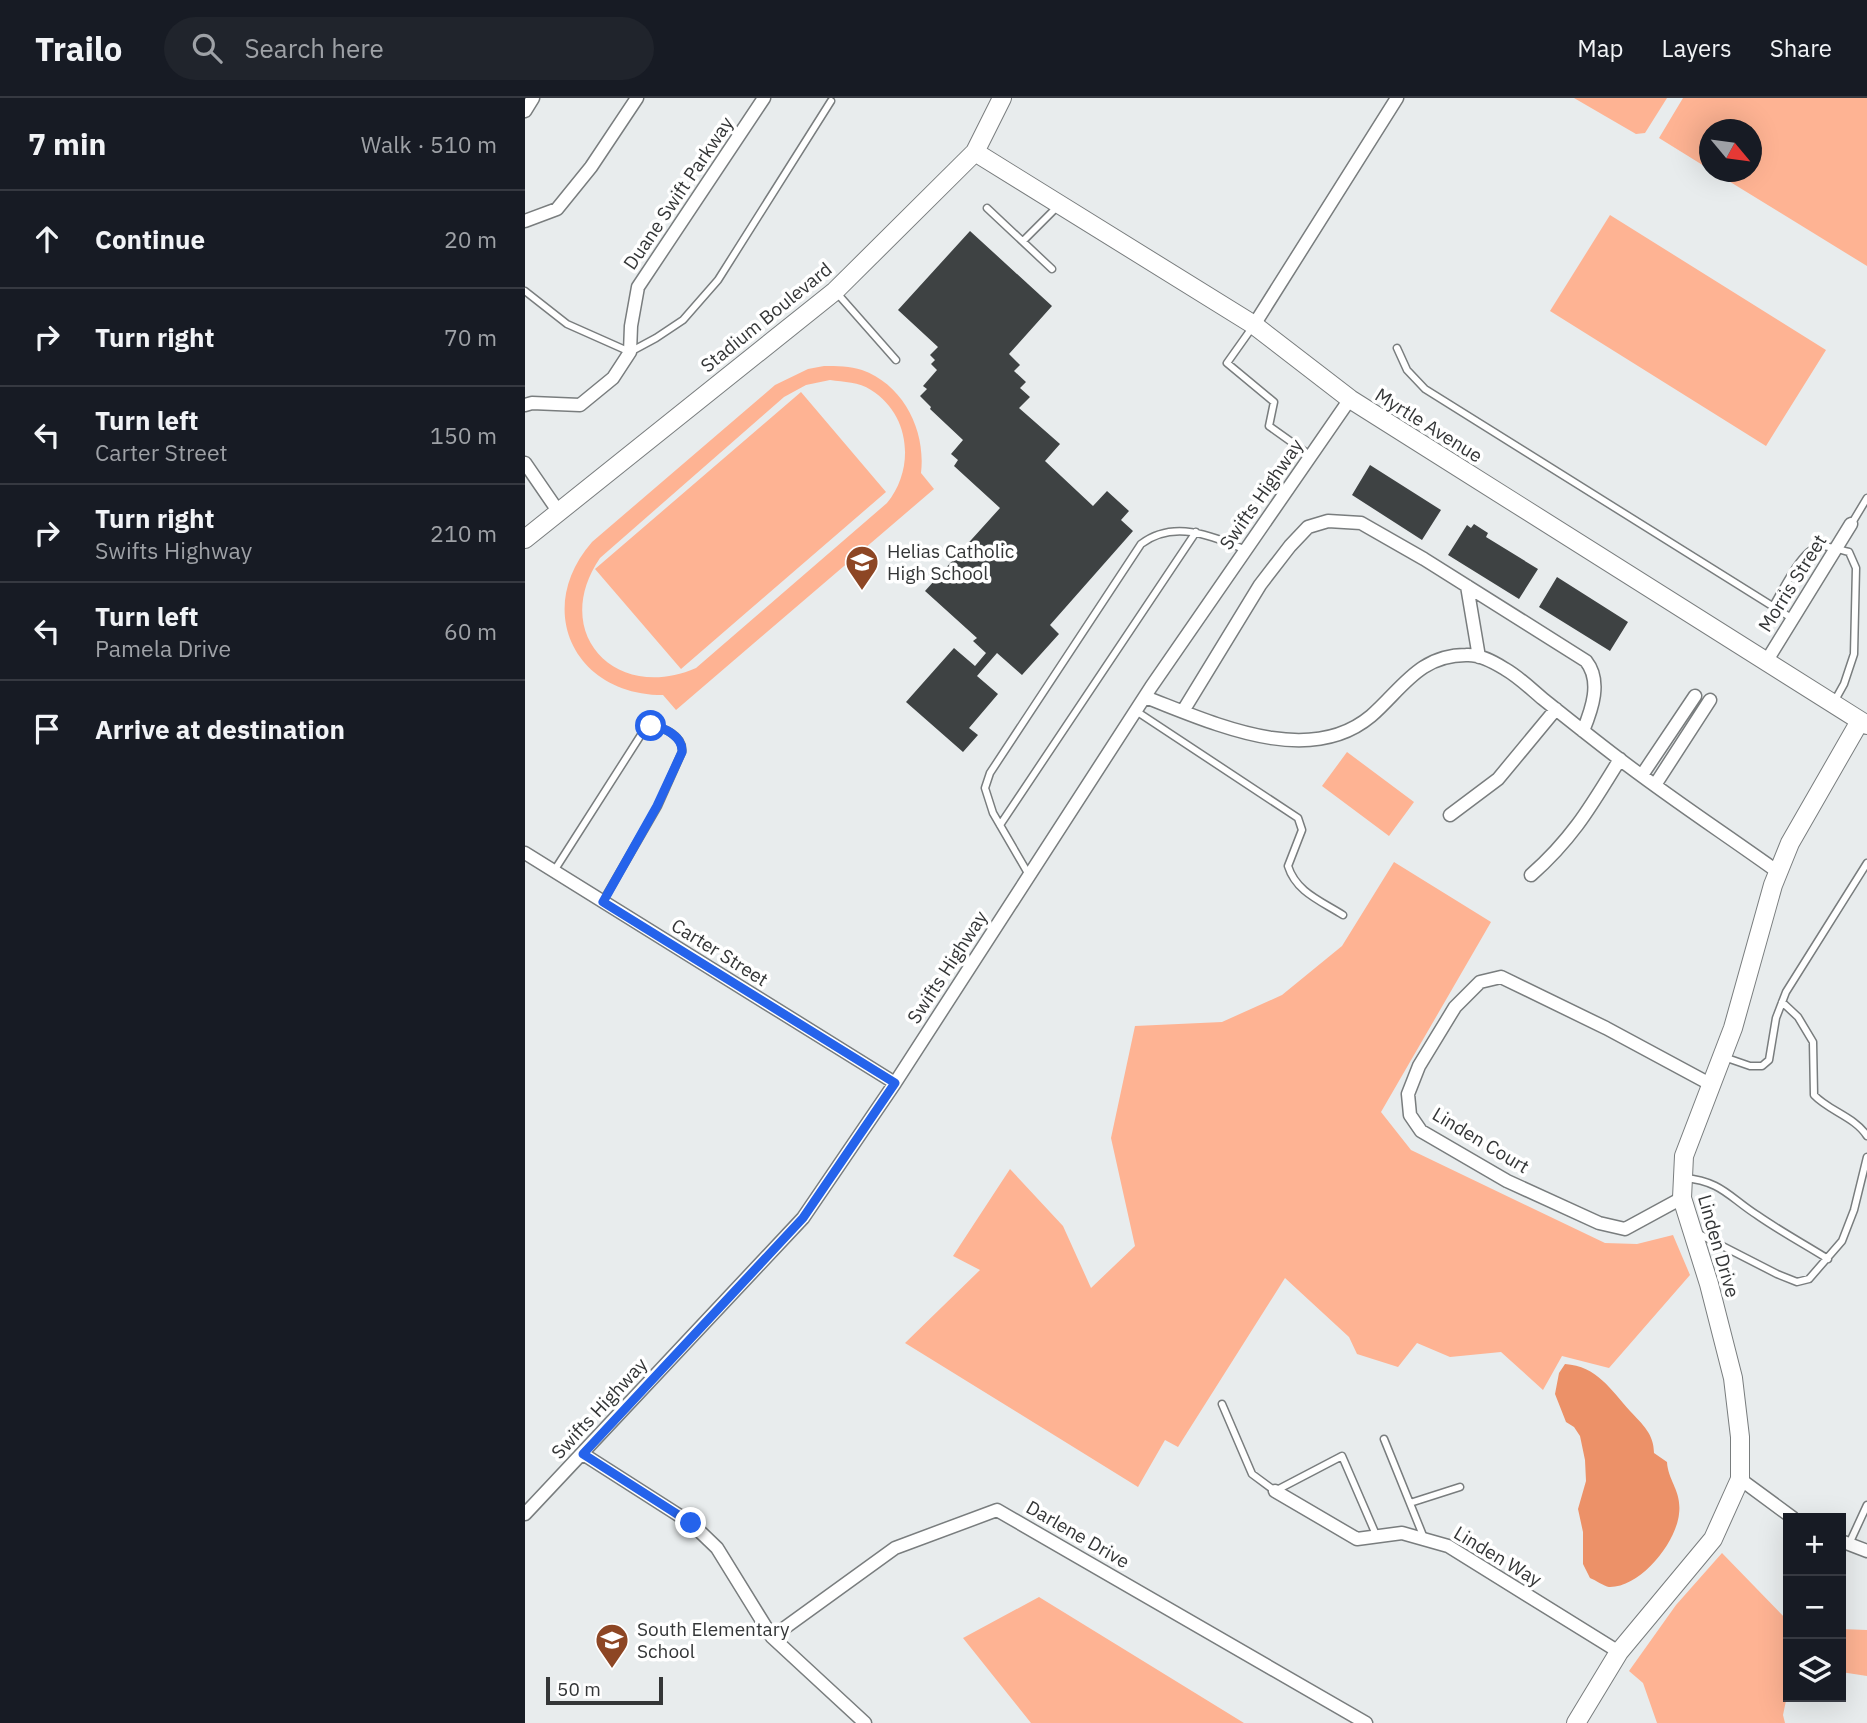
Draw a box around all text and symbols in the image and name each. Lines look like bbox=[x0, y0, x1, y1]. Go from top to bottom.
search box bbox=[164, 17, 654, 80]
text: Trailo bbox=[35, 27, 122, 70]
icon: search bbox=[188, 29, 226, 67]
text: Search here bbox=[244, 31, 384, 65]
text: Map bbox=[1577, 32, 1624, 64]
text: Layers bbox=[1662, 32, 1732, 64]
text: Share bbox=[1770, 32, 1832, 64]
street label: Duane Swift Parkway bbox=[618, 111, 738, 274]
north arrow bbox=[1699, 119, 1762, 182]
text: 7 min bbox=[28, 124, 106, 163]
text: Walk · 510 m bbox=[361, 129, 497, 159]
icon: ahead bbox=[28, 220, 66, 258]
text: Continue bbox=[95, 222, 205, 256]
text: 20 m bbox=[444, 224, 497, 254]
street label: Stadium Boulevard bbox=[696, 257, 836, 377]
icon: right bbox=[28, 318, 66, 356]
text: Turn right bbox=[95, 320, 214, 354]
text: 70 m bbox=[444, 322, 497, 352]
street label: Myrtle Avenue bbox=[1371, 382, 1487, 468]
text: Turn left bbox=[95, 403, 198, 437]
icon: left bbox=[28, 416, 66, 454]
text: 150 m bbox=[430, 420, 497, 450]
street label: Swifts Highway bbox=[1214, 434, 1308, 554]
text: Carter Street bbox=[95, 437, 228, 467]
text: Turn right bbox=[95, 501, 214, 535]
icon: right bbox=[28, 514, 66, 552]
text: 210 m bbox=[430, 518, 497, 548]
street label: Morris Street bbox=[1753, 530, 1831, 636]
text: Swifts Highway bbox=[95, 535, 252, 565]
place label: Helias Catholic High School bbox=[887, 539, 1015, 585]
school or university icon: Helias Catholic High School bbox=[843, 543, 881, 592]
text: Turn left bbox=[95, 599, 198, 633]
icon: left bbox=[28, 612, 66, 650]
text: 60 m bbox=[444, 616, 497, 646]
text: Pamela Drive bbox=[95, 633, 231, 663]
icon: arrive bbox=[28, 710, 66, 748]
route start bbox=[635, 710, 666, 741]
text: Arrive at destination bbox=[95, 712, 345, 746]
street label: Swifts Highway bbox=[902, 906, 993, 1028]
street label: Carter Street bbox=[667, 913, 773, 991]
street label: Linden Court bbox=[1428, 1102, 1534, 1178]
street label: Linden Drive bbox=[1693, 1192, 1745, 1300]
street label: Swifts Highway bbox=[546, 1352, 652, 1464]
street label: Darlene Drive bbox=[1022, 1495, 1134, 1573]
route end bbox=[675, 1507, 706, 1538]
map controls bbox=[1783, 1513, 1846, 1702]
button: + bbox=[1783, 1513, 1846, 1576]
street label: Linden Way bbox=[1450, 1520, 1547, 1592]
button: − bbox=[1783, 1576, 1846, 1639]
place label: South Elementary School bbox=[637, 1617, 790, 1663]
school or university icon: South Elementary School bbox=[593, 1621, 631, 1670]
button: layers bbox=[1783, 1639, 1846, 1702]
scale bar bbox=[546, 1674, 663, 1706]
text: 50 m bbox=[557, 1677, 601, 1701]

